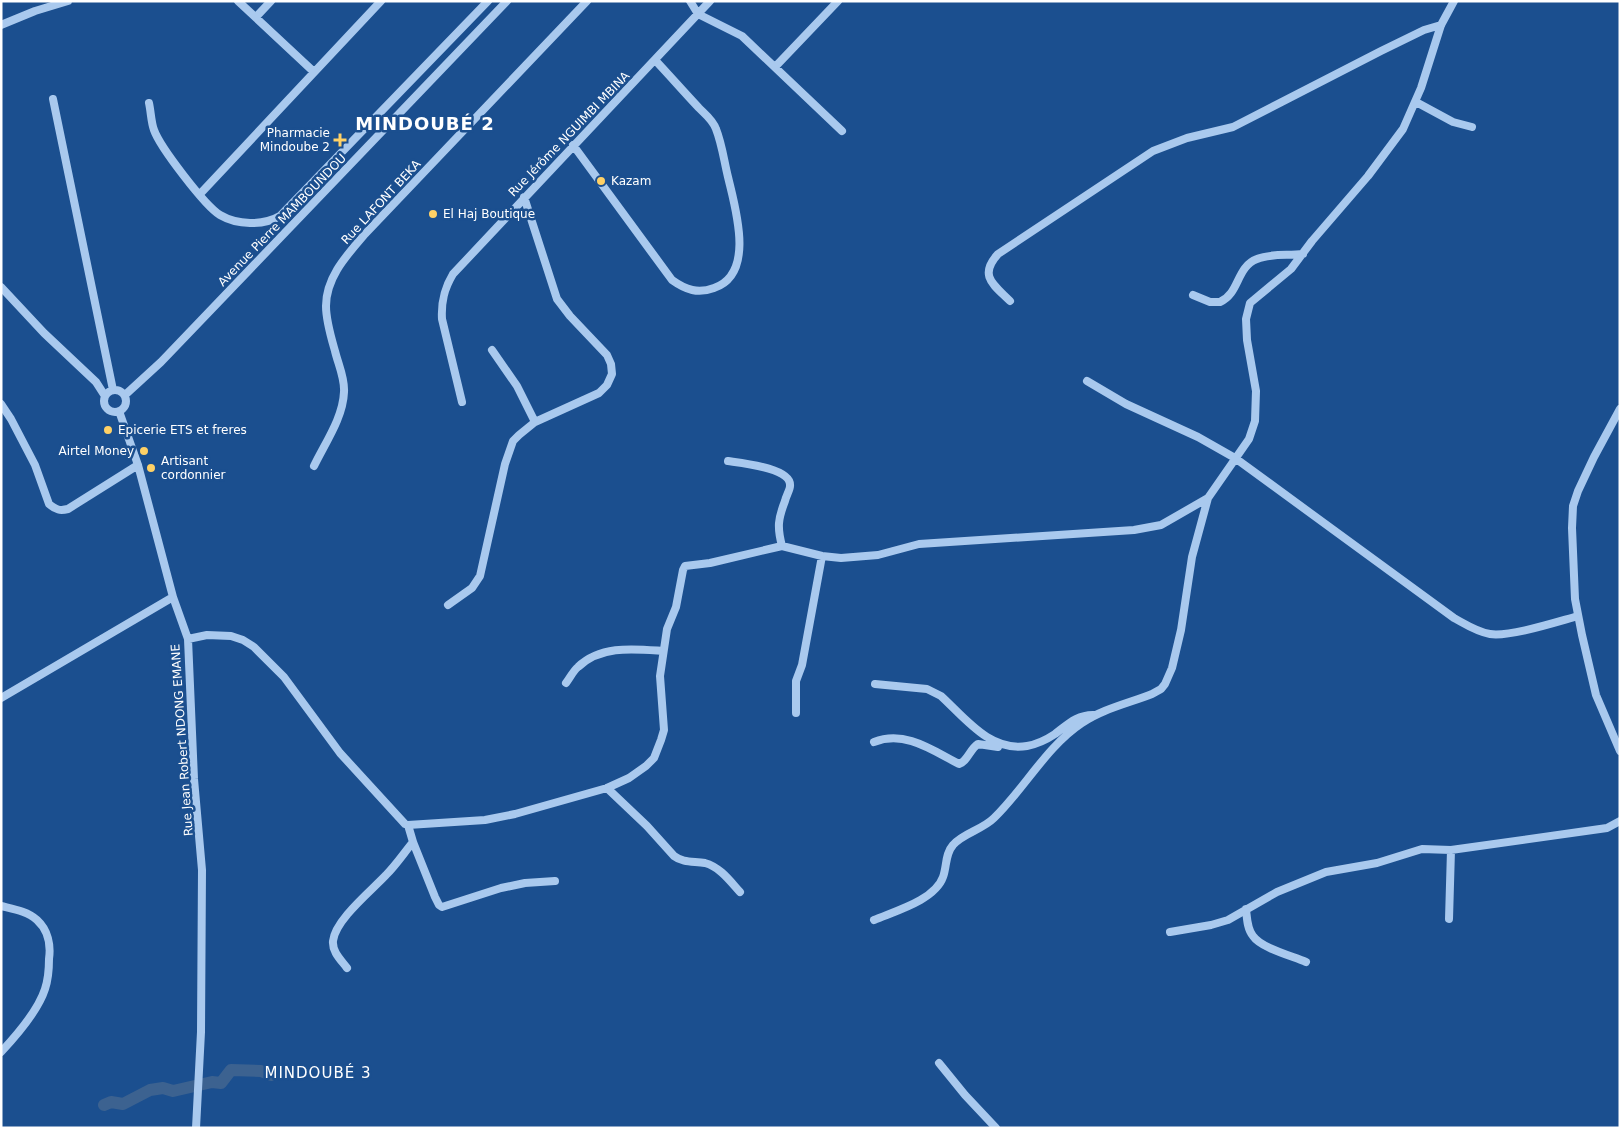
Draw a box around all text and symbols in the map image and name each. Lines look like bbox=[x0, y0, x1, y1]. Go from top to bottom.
street label: Rue Jérôme NGUIMBI MBINA bbox=[506, 68, 633, 199]
district label: MINDOUBÉ 2 bbox=[355, 113, 495, 134]
place label: Pharmacie Mindoube 2 bbox=[260, 126, 330, 154]
marker: Pharmacie Mindoube 2 bbox=[334, 134, 346, 146]
street label: Avenue Pierre MAMBOUNDOU bbox=[215, 151, 349, 289]
street label: Rue LAFONT BEKA bbox=[338, 156, 424, 247]
place label: Kazam bbox=[611, 174, 651, 188]
marker: Kazam bbox=[595, 175, 607, 187]
place label: El Haj Boutique bbox=[443, 207, 535, 221]
marker: El Haj Boutique bbox=[427, 208, 439, 220]
place label: Epicerie ETS et freres bbox=[118, 423, 247, 437]
marker: Epicerie ETS et freres bbox=[102, 424, 114, 436]
place label: Airtel Money bbox=[59, 444, 134, 458]
marker: Airtel Money bbox=[138, 445, 150, 457]
place label: Artisant cordonnier bbox=[161, 454, 226, 482]
marker: Artisant cordonnier bbox=[145, 462, 157, 474]
street label: Rue Jean Robert NDONG EMANE bbox=[168, 644, 196, 836]
district label: MINDOUBÉ 3 bbox=[264, 1063, 372, 1082]

